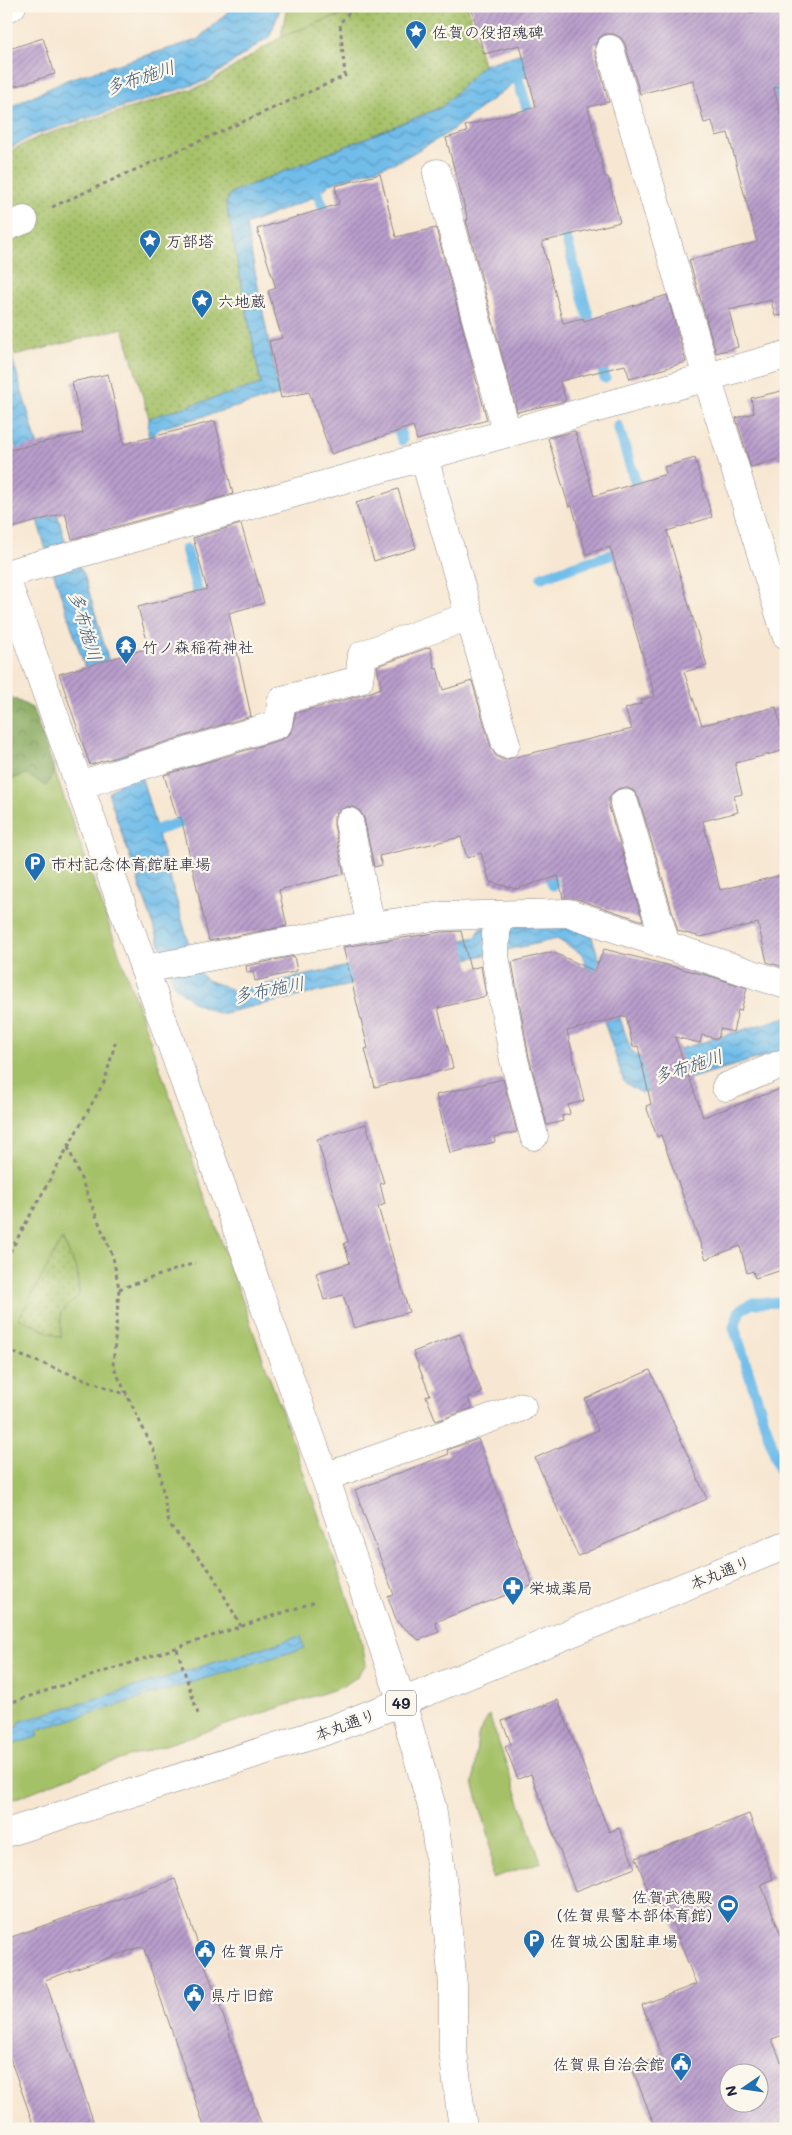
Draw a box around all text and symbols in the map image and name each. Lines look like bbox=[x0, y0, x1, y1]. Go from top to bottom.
place icon: 佐賀の役招魂碑 bbox=[404, 19, 428, 50]
place label: 佐賀の役招魂碑 bbox=[432, 21, 544, 42]
water label: 多布施川 bbox=[102, 54, 178, 100]
place icon: 万部塔 bbox=[138, 228, 162, 259]
place label: 万部塔 bbox=[166, 230, 214, 251]
place icon: 六地蔵 bbox=[190, 288, 214, 319]
place label: 六地蔵 bbox=[218, 290, 266, 311]
water label: 多布施川 bbox=[64, 588, 108, 664]
temple icon: 竹ノ森稲荷神社 bbox=[114, 634, 138, 665]
place label: 竹ノ森稲荷神社 bbox=[142, 636, 254, 657]
parking icon: 市村記念体育館駐車場 bbox=[23, 851, 47, 882]
place label: 市村記念体育館駐車場 bbox=[51, 853, 211, 874]
water label: 多布施川 bbox=[231, 970, 307, 1008]
water label: 多布施川 bbox=[650, 1043, 726, 1089]
street label: 本丸通り bbox=[686, 1550, 754, 1594]
pharmacy icon: 栄城薬局 bbox=[501, 1575, 525, 1606]
place label: 栄城薬局 bbox=[529, 1577, 593, 1598]
road number: 49 bbox=[386, 1690, 416, 1716]
street label: 本丸通り bbox=[311, 1703, 379, 1745]
place label: 佐賀武徳殿 (佐賀県警本部体育館) bbox=[557, 1886, 712, 1925]
sports icon: 佐賀武徳殿 (佐賀県警本部体育館) bbox=[716, 1893, 740, 1924]
parking icon: 佐賀城公園駐車場 bbox=[522, 1928, 546, 1959]
place label: 佐賀城公園駐車場 bbox=[550, 1930, 678, 1951]
public building icon: 佐賀県庁 bbox=[193, 1938, 217, 1969]
place label: 佐賀県庁 bbox=[221, 1940, 285, 1961]
public building icon: 県庁旧館 bbox=[182, 1982, 206, 2013]
place label: 県庁旧館 bbox=[210, 1984, 274, 2005]
public building icon: 佐賀県自治会館 bbox=[669, 2051, 693, 2082]
place label: 佐賀県自治会館 bbox=[553, 2053, 665, 2074]
north arrow bbox=[720, 2062, 770, 2112]
text: N bbox=[720, 2084, 741, 2098]

